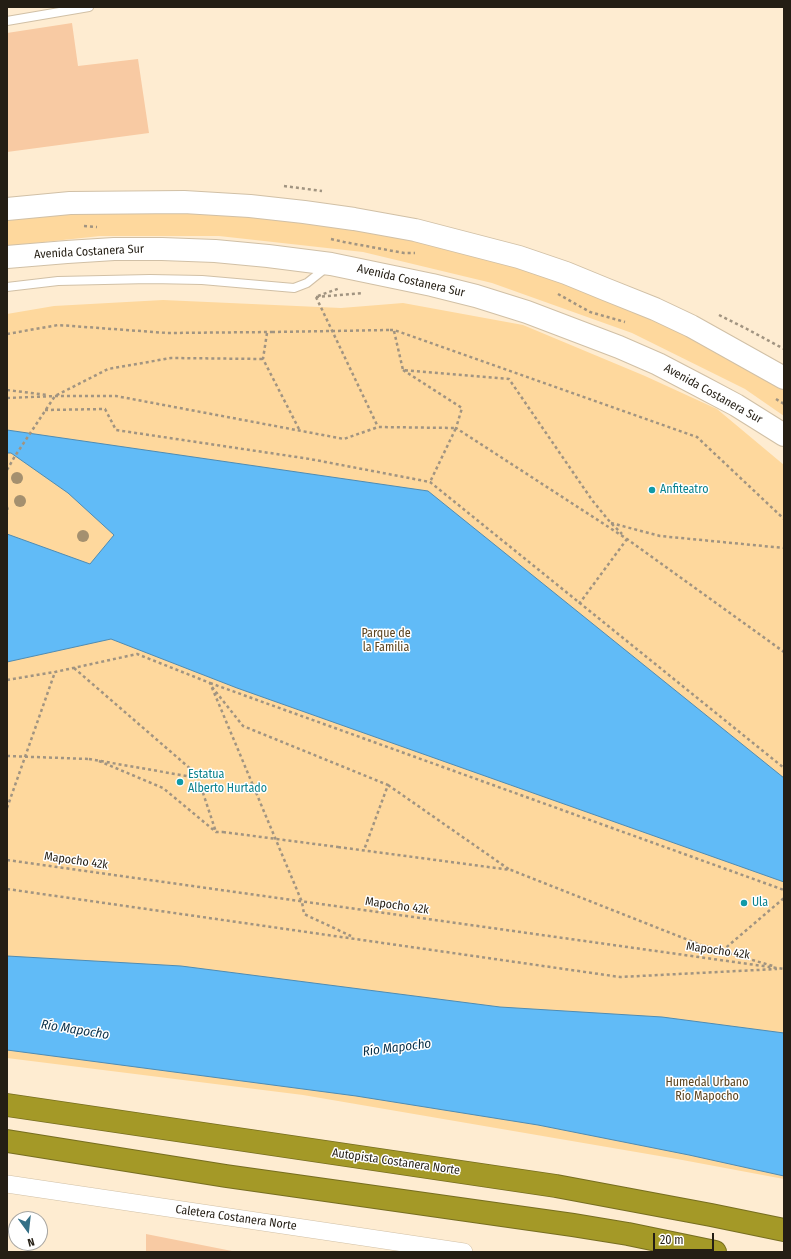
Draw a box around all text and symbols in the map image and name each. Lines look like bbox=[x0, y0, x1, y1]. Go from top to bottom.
street label: Avenida Costanera Sur bbox=[34, 242, 144, 262]
street label: Avenida Costanera Sur bbox=[356, 262, 466, 300]
street label: Avenida Costanera Sur bbox=[661, 361, 765, 427]
place label: Anfiteatro bbox=[660, 483, 708, 497]
marker: Anfiteatro bbox=[647, 485, 657, 495]
park label: Parque de la Familia bbox=[361, 627, 411, 655]
place label: Estatua Alberto Hurtado bbox=[188, 768, 267, 796]
marker: Estatua Alberto Hurtado bbox=[175, 777, 185, 787]
street label: Mapocho 42k bbox=[43, 849, 109, 873]
street label: Mapocho 42k bbox=[364, 894, 430, 918]
place label: Ula bbox=[752, 896, 768, 910]
marker: Ula bbox=[739, 898, 749, 908]
street label: Mapocho 42k bbox=[685, 939, 751, 963]
water label: Río Mapocho bbox=[40, 1017, 110, 1043]
water label: Río Mapocho bbox=[362, 1036, 432, 1060]
park label: Humedal Urbano Río Mapocho bbox=[666, 1076, 748, 1104]
street label: Autopista Costanera Norte bbox=[331, 1146, 461, 1178]
street label: Caletera Costanera Norte bbox=[174, 1202, 298, 1234]
north arrow bbox=[8, 1211, 48, 1251]
scale bar bbox=[655, 1225, 716, 1251]
text: 20 m bbox=[660, 1233, 684, 1247]
text: N bbox=[26, 1235, 36, 1249]

